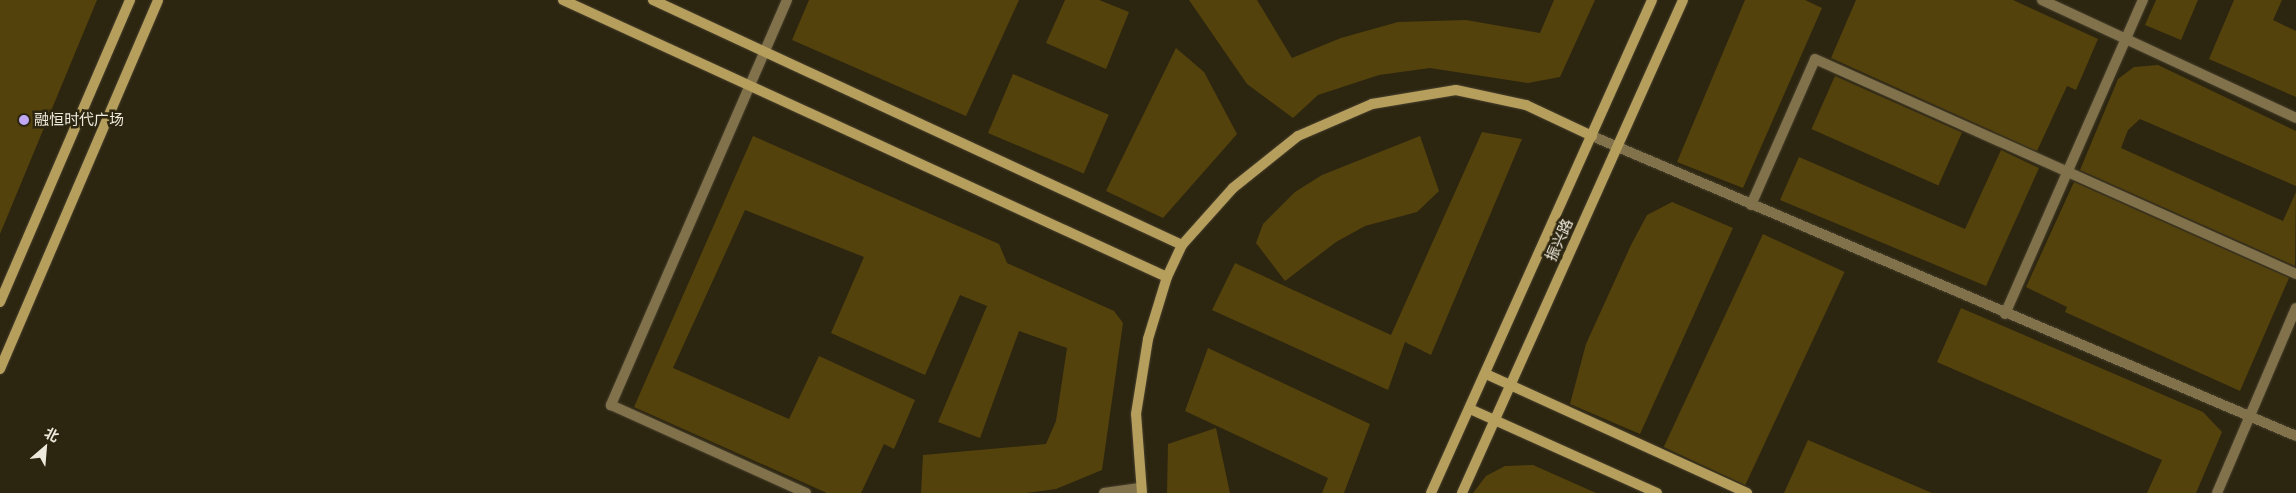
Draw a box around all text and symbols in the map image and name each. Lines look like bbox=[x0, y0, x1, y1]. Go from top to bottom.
place label: 融恒时代广场 bbox=[34, 111, 124, 129]
marker: 融恒时代广场 bbox=[18, 114, 30, 126]
street label: 振兴路 bbox=[1542, 216, 1576, 264]
north arrow bbox=[20, 423, 70, 473]
text: 北 bbox=[42, 423, 62, 445]

